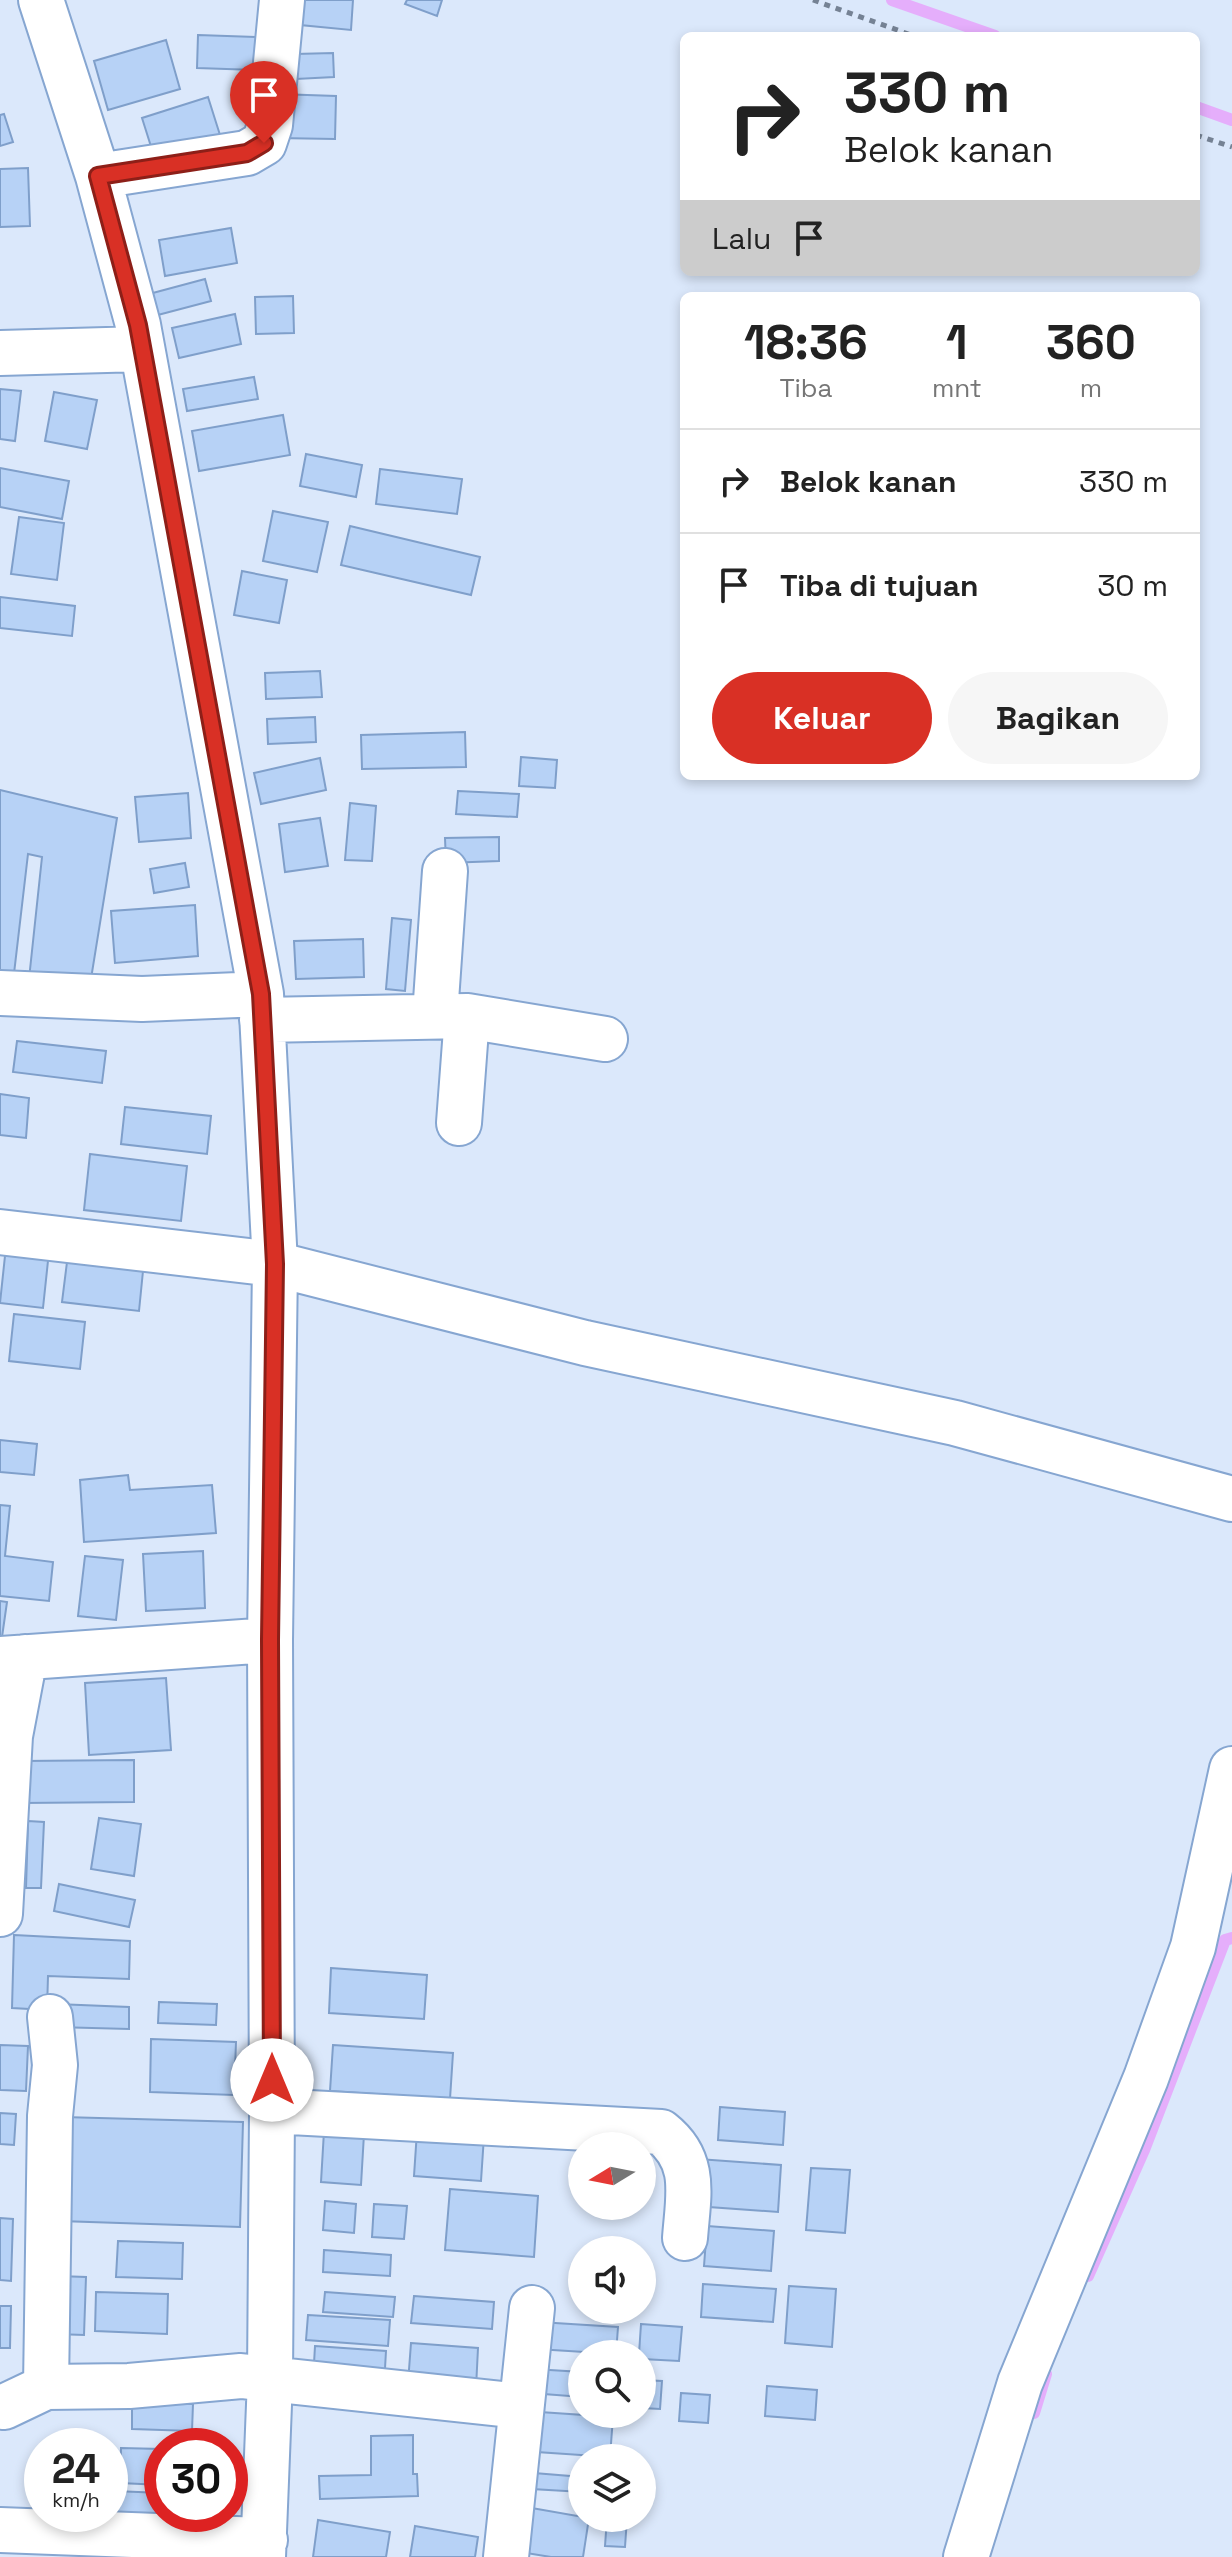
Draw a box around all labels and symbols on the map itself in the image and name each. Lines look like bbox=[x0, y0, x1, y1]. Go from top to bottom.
pin bbox=[230, 61, 298, 143]
position arrow bbox=[230, 2038, 314, 2122]
north arrow bbox=[568, 2132, 656, 2220]
speed limit sign: 30 bbox=[144, 2428, 248, 2532]

